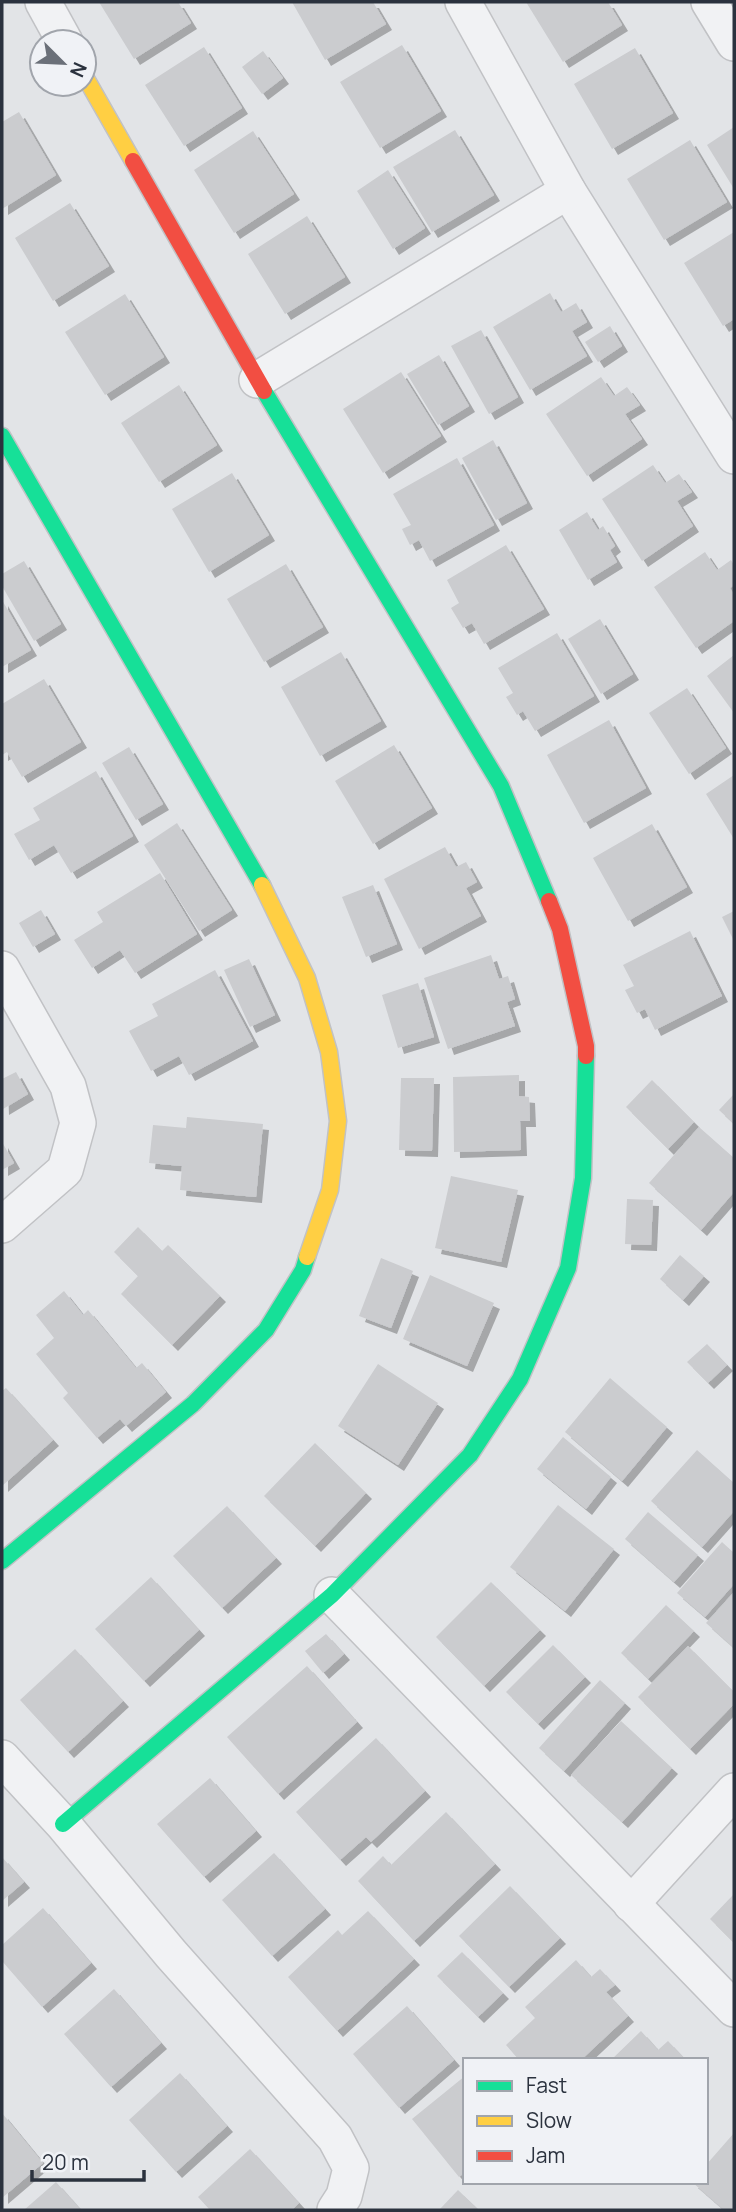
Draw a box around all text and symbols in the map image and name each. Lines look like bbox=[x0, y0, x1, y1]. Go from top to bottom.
north arrow bbox=[28, 28, 98, 98]
text: N bbox=[64, 58, 93, 81]
legend bbox=[463, 2058, 708, 2184]
text: Fast bbox=[526, 2071, 567, 2099]
text: Slow bbox=[526, 2106, 572, 2134]
scale bar bbox=[32, 2138, 144, 2182]
text: Jam bbox=[526, 2141, 565, 2169]
text: 20 m bbox=[42, 2148, 89, 2176]

